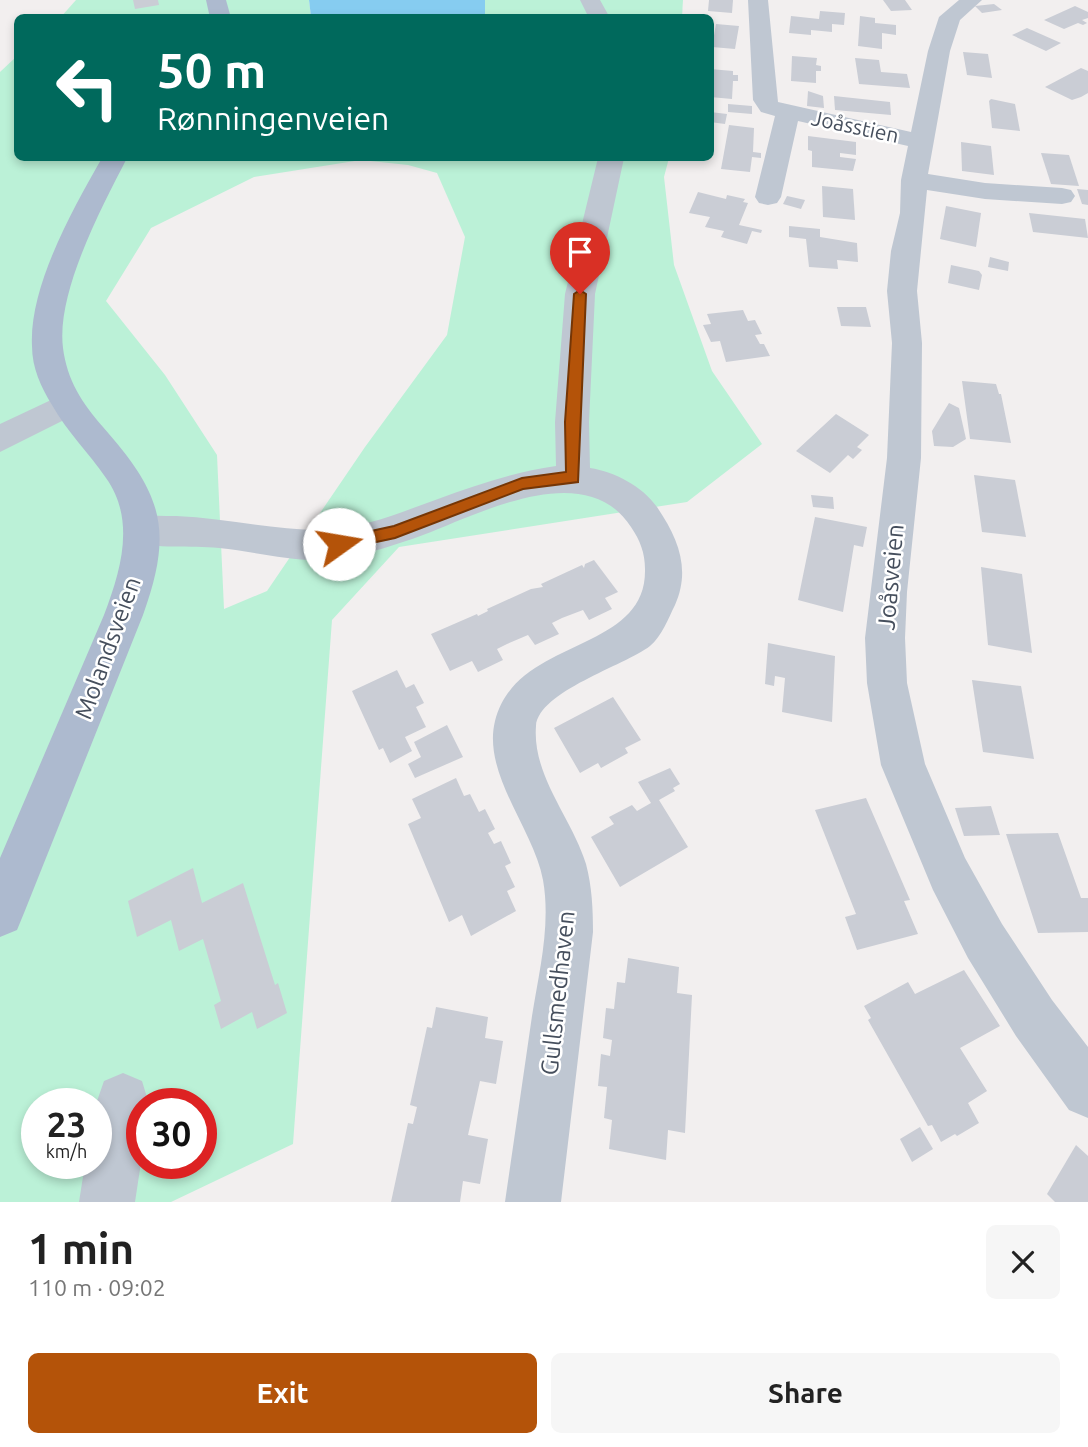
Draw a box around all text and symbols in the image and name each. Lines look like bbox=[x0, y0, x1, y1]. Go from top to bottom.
icon: left bbox=[42, 42, 133, 133]
text: 50 m bbox=[157, 42, 266, 97]
text: Rønningenveien bbox=[157, 100, 389, 136]
street label: Joåsstien bbox=[809, 105, 901, 147]
pin bbox=[550, 222, 610, 294]
icon: arrive bbox=[561, 233, 599, 271]
position arrow bbox=[302, 507, 376, 581]
street label: Joåsveien bbox=[872, 523, 909, 631]
street label: Molandsveien bbox=[69, 573, 146, 723]
street label: Gullsmedhaven bbox=[535, 909, 580, 1077]
speed limit sign: 30 bbox=[126, 1088, 217, 1179]
text: 23 bbox=[47, 1104, 86, 1144]
text: km/h bbox=[46, 1141, 87, 1161]
text: 1 min bbox=[28, 1225, 134, 1272]
button: close bbox=[986, 1225, 1060, 1299]
text: 110 m · 09:02 bbox=[28, 1275, 166, 1300]
button: Exit bbox=[28, 1353, 537, 1433]
button: Share bbox=[551, 1353, 1060, 1433]

